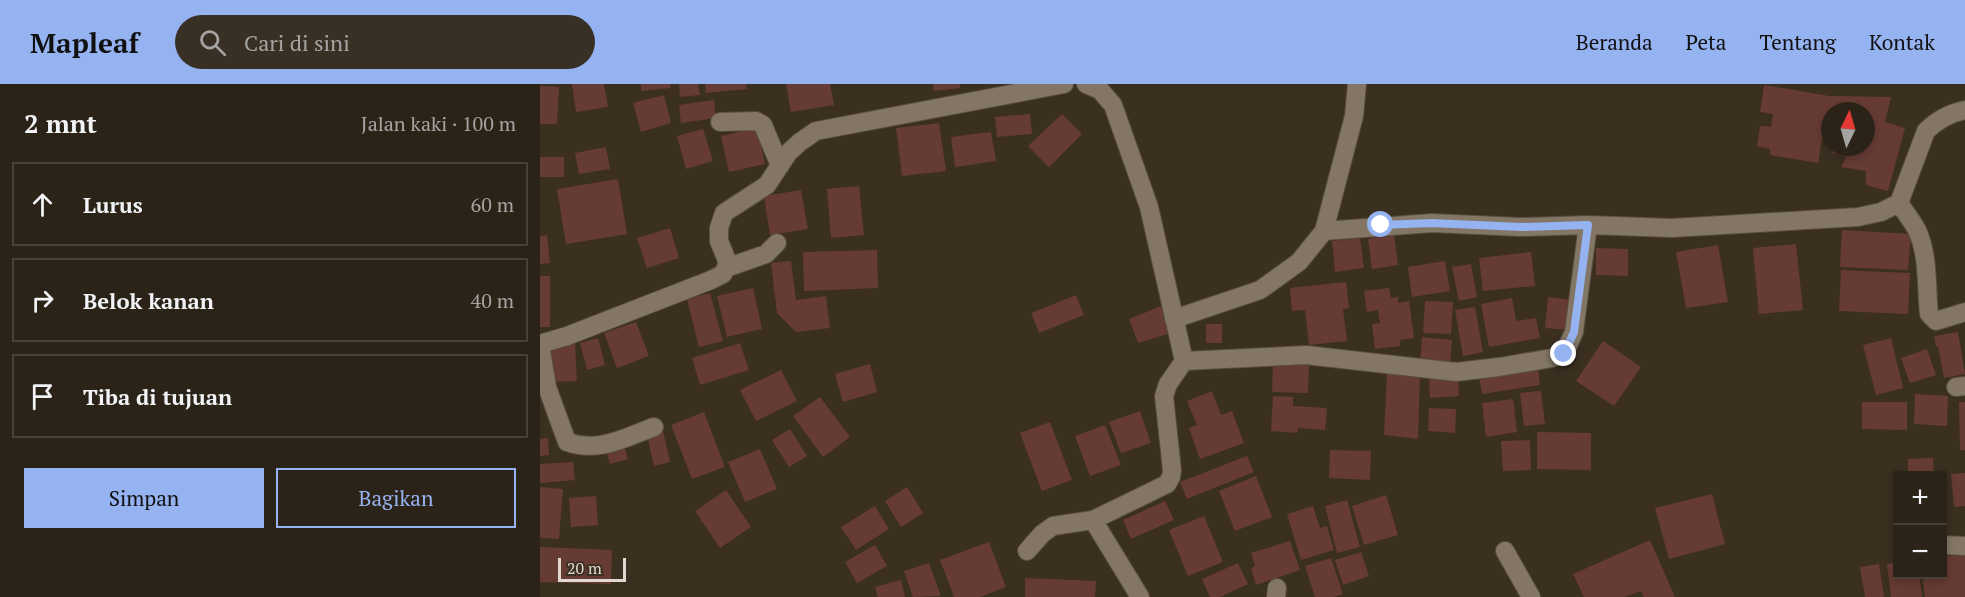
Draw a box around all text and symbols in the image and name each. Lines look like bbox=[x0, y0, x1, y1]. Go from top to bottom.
search box bbox=[175, 15, 595, 69]
text: Mapleaf bbox=[30, 24, 139, 61]
icon: search bbox=[196, 26, 229, 59]
text: Cari di sini bbox=[244, 28, 350, 57]
text: Beranda bbox=[1576, 28, 1653, 56]
text: Peta bbox=[1686, 28, 1726, 56]
text: Tentang bbox=[1759, 28, 1836, 56]
text: Kontak bbox=[1869, 28, 1935, 56]
north arrow bbox=[1821, 102, 1875, 156]
text: 2 mnt bbox=[24, 106, 97, 140]
text: Jalan kaki · 100 m bbox=[361, 110, 516, 137]
icon: ahead bbox=[26, 188, 59, 221]
text: Lurus bbox=[83, 190, 143, 219]
text: 60 m bbox=[471, 191, 514, 218]
route start bbox=[1367, 211, 1393, 237]
icon: right bbox=[26, 284, 59, 317]
text: Belok kanan bbox=[83, 286, 214, 315]
text: 40 m bbox=[471, 287, 514, 314]
route end bbox=[1550, 340, 1576, 366]
icon: arrive bbox=[26, 380, 59, 413]
text: Tiba di tujuan bbox=[83, 382, 232, 411]
button: Simpan bbox=[24, 468, 264, 528]
button: Bagikan bbox=[276, 468, 516, 528]
map controls bbox=[1893, 471, 1947, 579]
button: + bbox=[1893, 471, 1947, 525]
button: − bbox=[1893, 525, 1947, 579]
scale bar bbox=[558, 555, 626, 582]
text: 20 m bbox=[567, 557, 602, 579]

